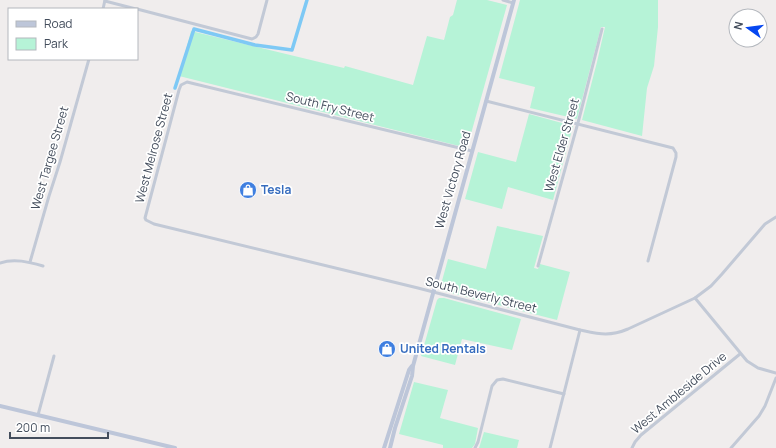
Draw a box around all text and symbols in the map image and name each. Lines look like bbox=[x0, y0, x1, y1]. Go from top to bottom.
legend bbox=[8, 8, 138, 60]
north arrow bbox=[728, 8, 768, 48]
text: Road bbox=[44, 15, 72, 32]
text: N bbox=[730, 20, 746, 31]
text: Park bbox=[44, 35, 69, 52]
street label: South Fry Street bbox=[284, 87, 376, 126]
street label: West Melrose Street bbox=[131, 91, 176, 205]
street label: West Elder Street bbox=[540, 96, 583, 194]
street label: West Targee Street bbox=[27, 104, 72, 212]
street label: West Victory Road bbox=[430, 129, 475, 231]
shop icon: Tesla bbox=[238, 180, 258, 200]
place label: Tesla bbox=[261, 181, 291, 198]
street label: South Beverly Street bbox=[424, 272, 539, 317]
shop icon: United Rentals bbox=[377, 339, 397, 359]
place label: United Rentals bbox=[400, 340, 486, 357]
street label: West Ambleside Drive bbox=[627, 348, 730, 438]
scale bar bbox=[10, 414, 108, 440]
text: 200 m bbox=[16, 419, 50, 436]

